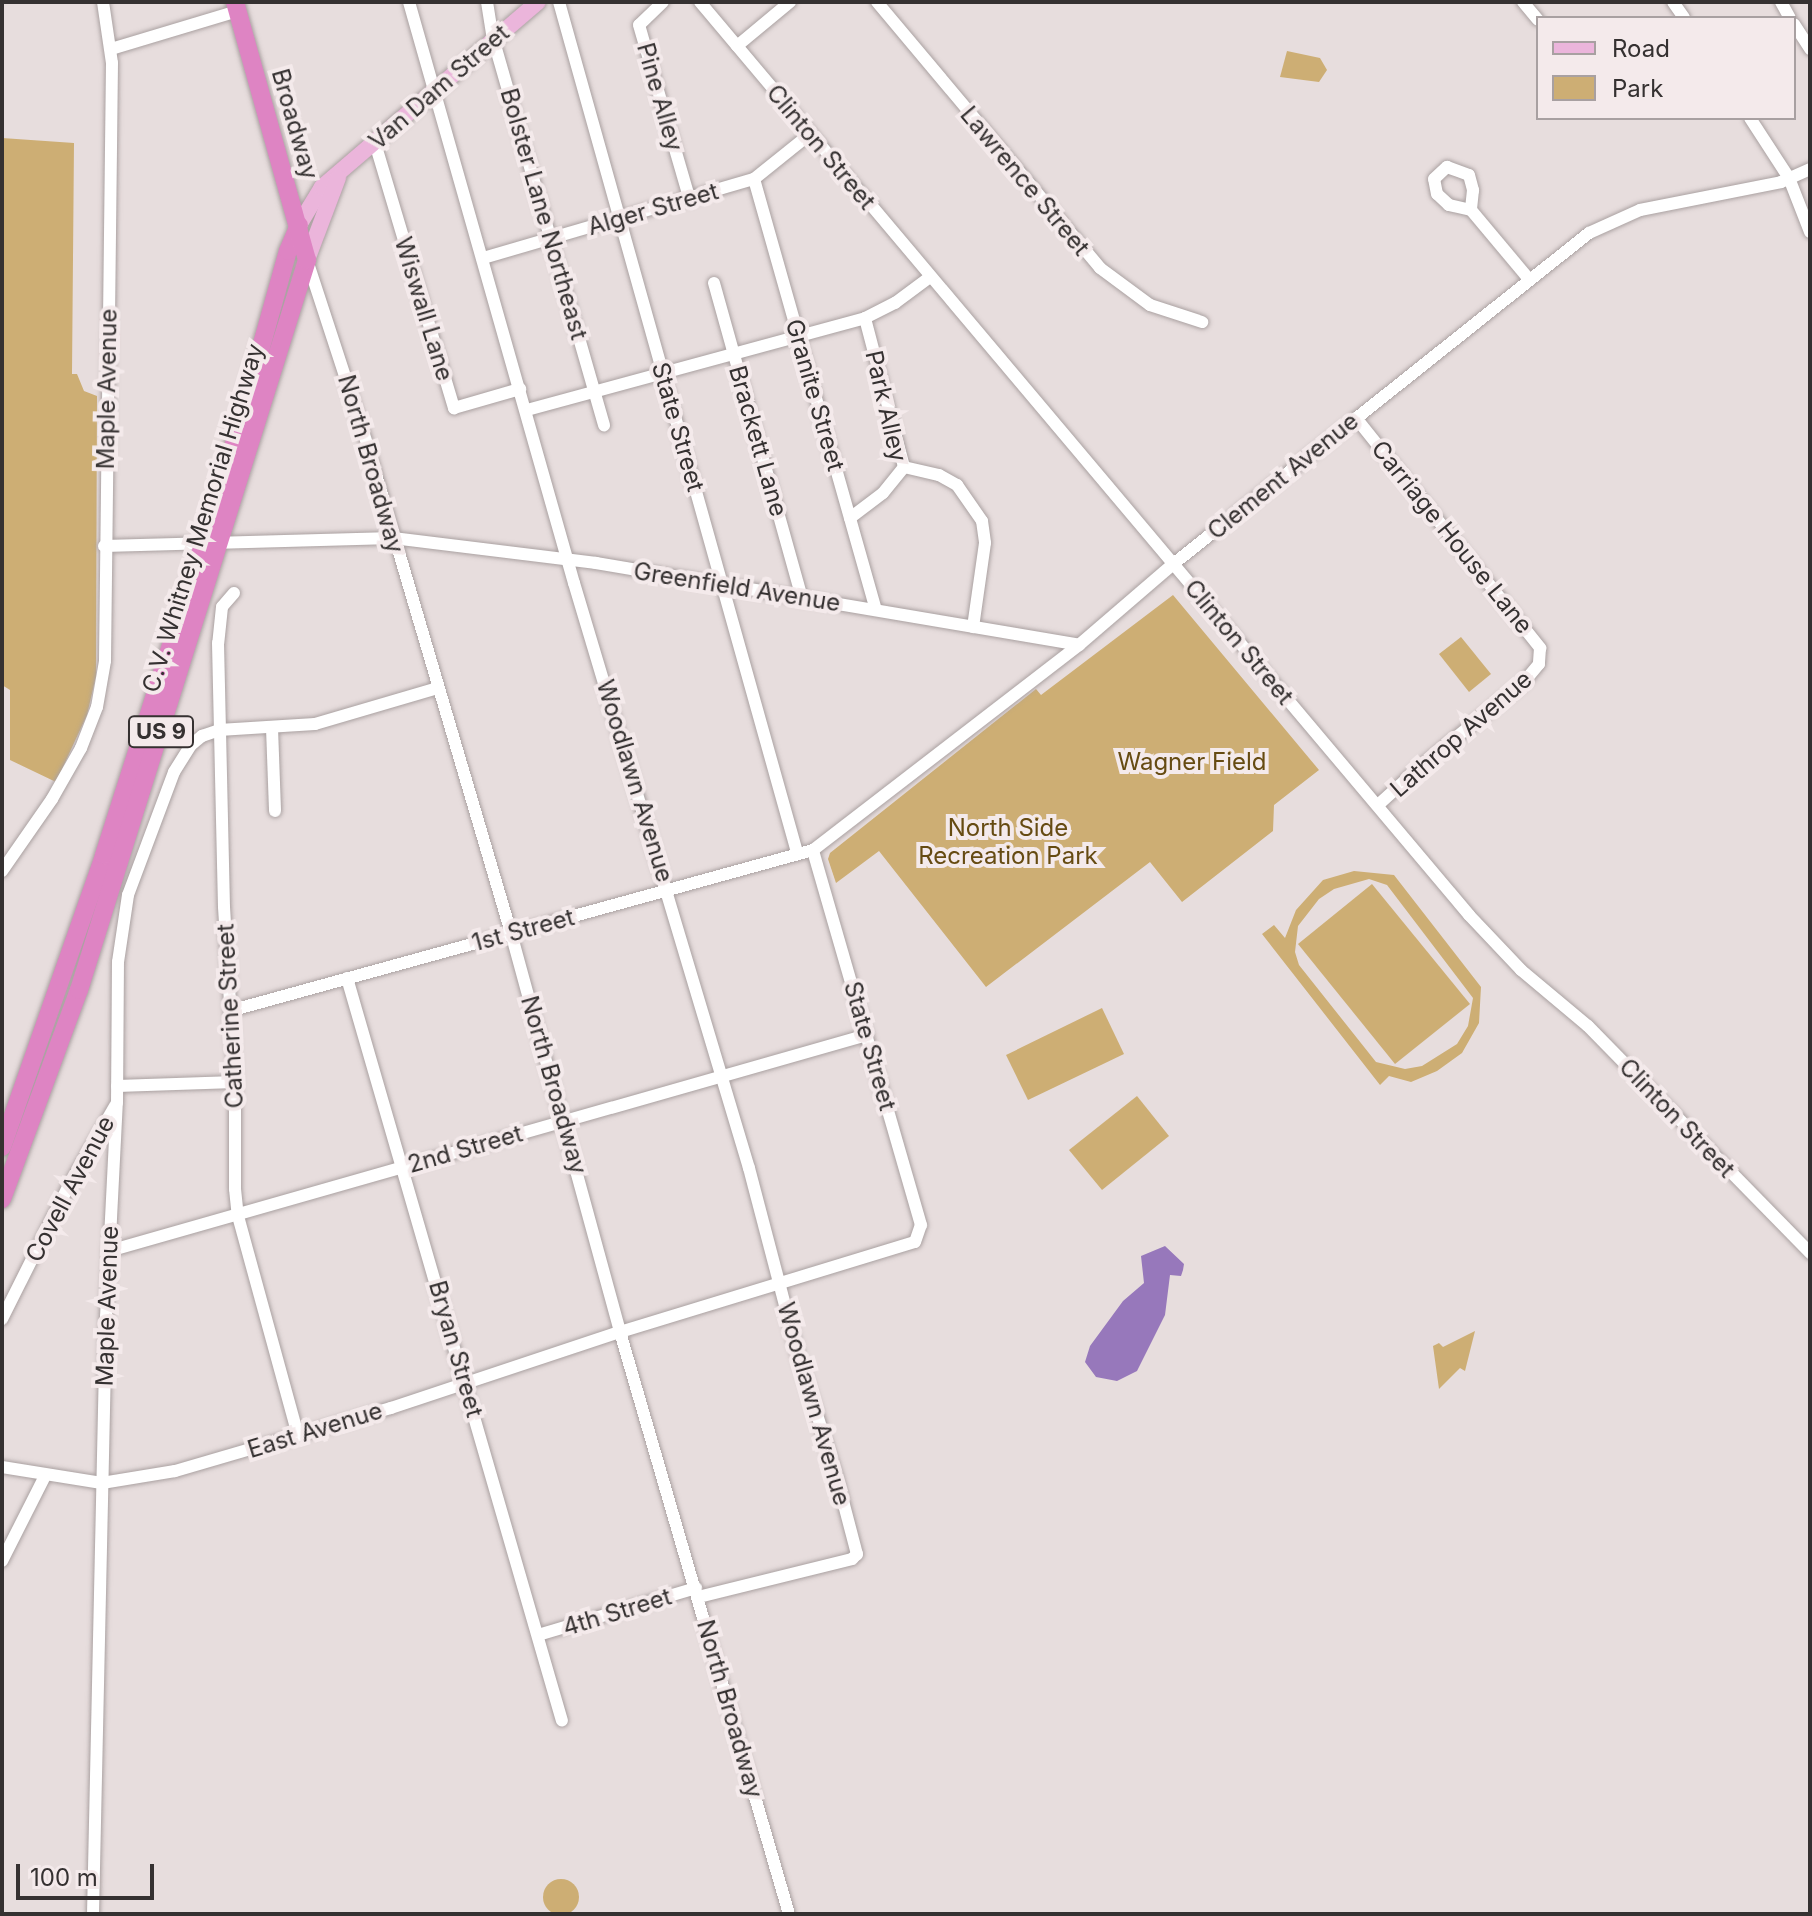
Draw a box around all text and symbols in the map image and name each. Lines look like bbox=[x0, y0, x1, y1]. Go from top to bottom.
legend bbox=[1536, 16, 1796, 120]
street label: Van Dam Street bbox=[363, 18, 515, 156]
text: Road bbox=[1612, 34, 1670, 63]
street label: Pine Alley bbox=[631, 40, 689, 154]
street label: Broadway bbox=[266, 66, 324, 182]
text: Park bbox=[1612, 74, 1663, 103]
street label: Clinton Street bbox=[760, 79, 882, 215]
street label: Bolster Lane Northeast bbox=[494, 85, 594, 343]
street label: Lawrence Street bbox=[954, 101, 1096, 261]
street label: Alger Street bbox=[584, 177, 722, 241]
street label: Wiswall Lane bbox=[388, 234, 460, 384]
street label: Maple Avenue bbox=[91, 308, 123, 470]
street label: Granite Street bbox=[780, 316, 850, 474]
street label: C.V. Whitney Memorial Highway bbox=[136, 340, 270, 696]
street label: Park Alley bbox=[859, 348, 913, 464]
street label: State Street bbox=[646, 359, 710, 495]
street label: Brackett Lane bbox=[723, 362, 793, 520]
street label: North Broadway bbox=[332, 372, 410, 556]
street label: Clement Avenue bbox=[1202, 406, 1364, 546]
street label: Carriage House Lane bbox=[1365, 435, 1539, 639]
street label: Greenfield Avenue bbox=[632, 556, 842, 618]
street label: Clinton Street bbox=[1178, 574, 1300, 710]
street label: Lathrop Avenue bbox=[1384, 665, 1538, 803]
street label: Woodlawn Avenue bbox=[591, 676, 679, 886]
road number: US 9 bbox=[127, 714, 195, 750]
park label: Wagner Field bbox=[1117, 748, 1267, 776]
park label: North Side Recreation Park bbox=[918, 814, 1098, 870]
street label: 1st Street bbox=[469, 903, 577, 957]
street label: Catherine Street bbox=[211, 923, 249, 1109]
street label: State Street bbox=[838, 978, 902, 1114]
street label: North Broadway bbox=[515, 993, 593, 1177]
street label: Clinton Street bbox=[1613, 1053, 1741, 1183]
street label: Covell Avenue bbox=[19, 1111, 121, 1267]
street label: 2nd Street bbox=[404, 1119, 526, 1179]
street label: Maple Avenue bbox=[90, 1225, 124, 1387]
street label: Bryan Street bbox=[423, 1277, 489, 1421]
street label: Woodlawn Avenue bbox=[771, 1299, 857, 1509]
street label: East Avenue bbox=[244, 1396, 386, 1464]
street label: 4th Street bbox=[559, 1582, 675, 1642]
street label: North Broadway bbox=[691, 1617, 769, 1801]
scale bar bbox=[20, 1848, 158, 1898]
text: 100 m bbox=[30, 1863, 98, 1892]

